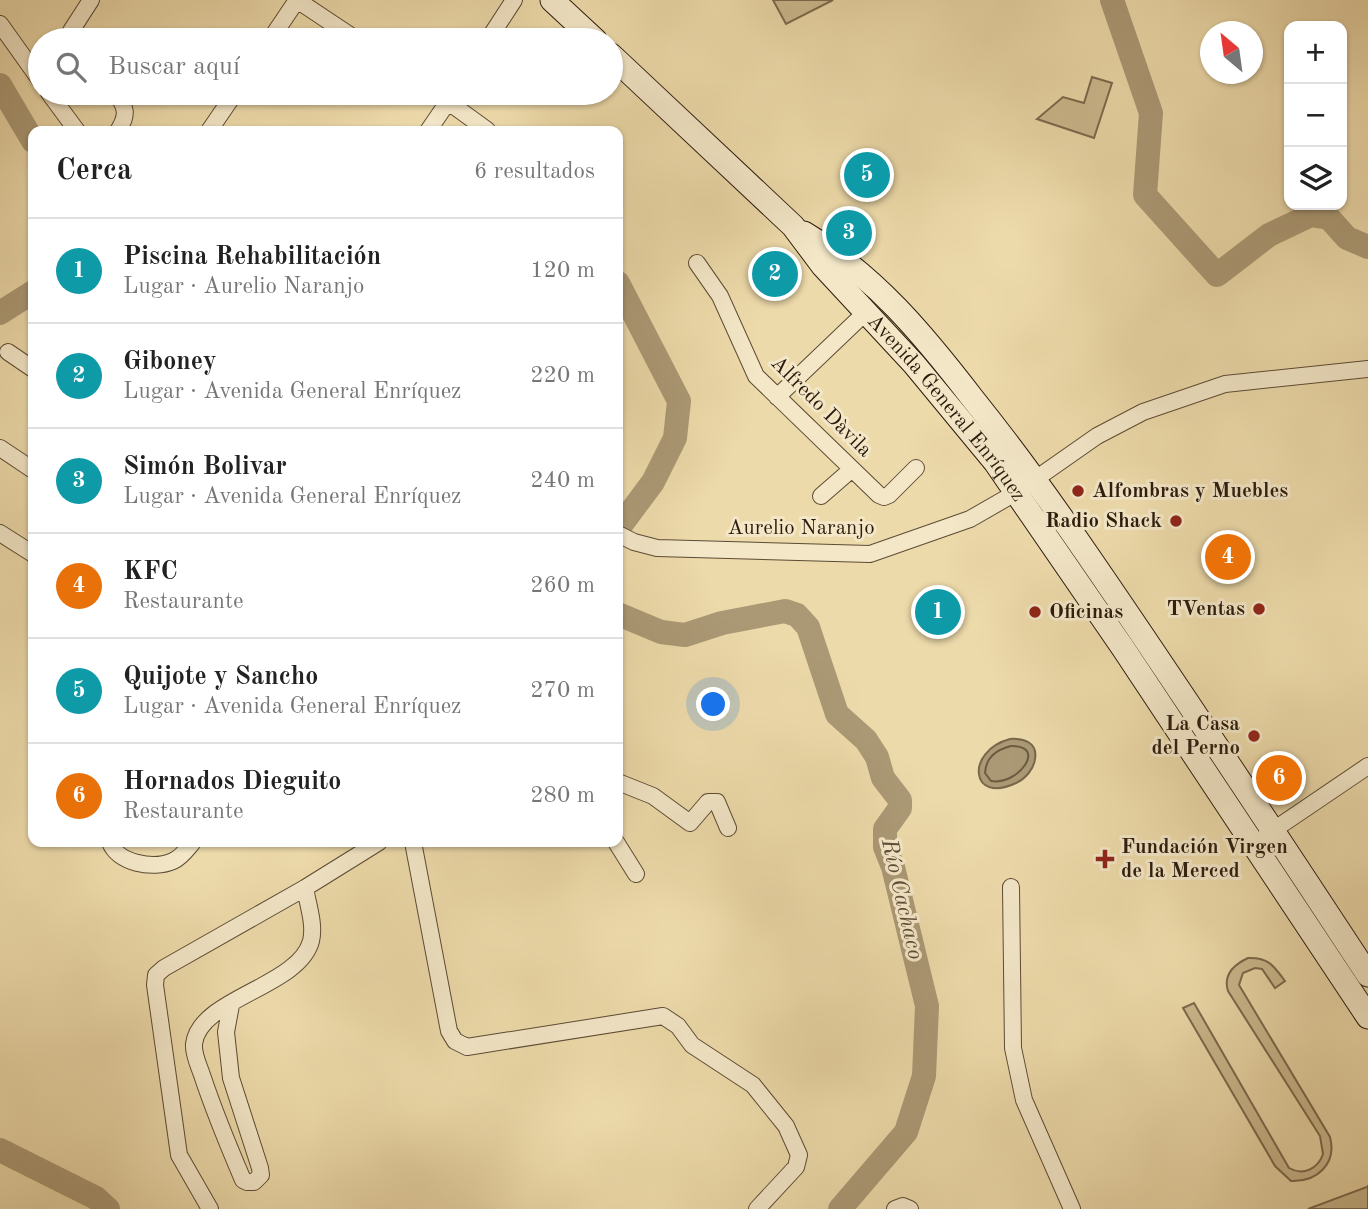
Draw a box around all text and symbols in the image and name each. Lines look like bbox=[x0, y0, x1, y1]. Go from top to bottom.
north arrow bbox=[1200, 21, 1263, 84]
map controls bbox=[1284, 21, 1347, 210]
button: + bbox=[1284, 21, 1347, 84]
search box bbox=[28, 28, 623, 105]
icon: search bbox=[52, 48, 90, 86]
text: Buscar aquí bbox=[108, 54, 240, 80]
button: − bbox=[1284, 84, 1347, 147]
button: layers bbox=[1284, 147, 1347, 210]
pin: 5 bbox=[844, 149, 890, 201]
text: Cerca bbox=[56, 156, 132, 186]
text: 6 resultados bbox=[474, 160, 595, 183]
pin: 3 bbox=[826, 207, 872, 259]
text: Piscina Rehabilitación bbox=[123, 244, 381, 270]
pin: 2 bbox=[752, 248, 798, 300]
text: 1 bbox=[72, 259, 86, 282]
text: 120 m bbox=[530, 259, 595, 282]
text: Lugar · Aurelio Naranjo bbox=[123, 275, 364, 298]
street label: Avenida General Enríquez bbox=[863, 310, 1029, 505]
text: Giboney bbox=[123, 349, 217, 375]
street label: Alfredo Dàvila bbox=[767, 353, 875, 461]
text: 2 bbox=[72, 364, 86, 387]
text: 220 m bbox=[530, 364, 595, 387]
text: Lugar · Avenida General Enríquez bbox=[123, 380, 461, 403]
text: Simón Bolivar bbox=[123, 454, 287, 480]
text: 3 bbox=[72, 469, 86, 492]
text: 240 m bbox=[530, 469, 595, 492]
place label: Alfombras y Muebles bbox=[1092, 481, 1288, 502]
marker: Alfombras y Muebles bbox=[1070, 483, 1086, 499]
text: Lugar · Avenida General Enríquez bbox=[123, 485, 461, 508]
place label: Radio Shack bbox=[1045, 511, 1162, 532]
marker: Radio Shack bbox=[1168, 513, 1184, 529]
street label: Aurelio Naranjo bbox=[727, 518, 875, 539]
pin: 4 bbox=[1205, 531, 1251, 583]
text: KFC bbox=[123, 559, 178, 585]
text: 4 bbox=[72, 574, 86, 597]
text: 260 m bbox=[530, 574, 595, 597]
pin: 1 bbox=[915, 586, 961, 638]
text: Restaurante bbox=[123, 590, 244, 613]
place label: TVentas bbox=[1167, 599, 1245, 620]
marker: TVentas bbox=[1251, 601, 1267, 617]
place label: Oficinas bbox=[1049, 602, 1123, 623]
marker: Oficinas bbox=[1027, 604, 1043, 620]
text: Quijote y Sancho bbox=[123, 664, 318, 690]
text: 5 bbox=[72, 679, 86, 702]
text: 270 m bbox=[530, 679, 595, 702]
your location bbox=[696, 687, 730, 721]
text: Lugar · Avenida General Enríquez bbox=[123, 695, 461, 718]
place label: La Casa del Perno bbox=[1152, 714, 1240, 759]
marker: La Casa del Perno bbox=[1246, 728, 1262, 744]
pin: 6 bbox=[1256, 752, 1302, 804]
text: Hornados Dieguito bbox=[123, 769, 341, 795]
text: 6 bbox=[72, 784, 86, 807]
text: 280 m bbox=[530, 784, 595, 807]
text: Restaurante bbox=[123, 800, 244, 823]
water label: Río Cachaco bbox=[877, 835, 927, 962]
place label: Fundación Virgen de la Merced bbox=[1121, 837, 1288, 882]
marker: Fundación Virgen de la Merced bbox=[1095, 849, 1115, 869]

